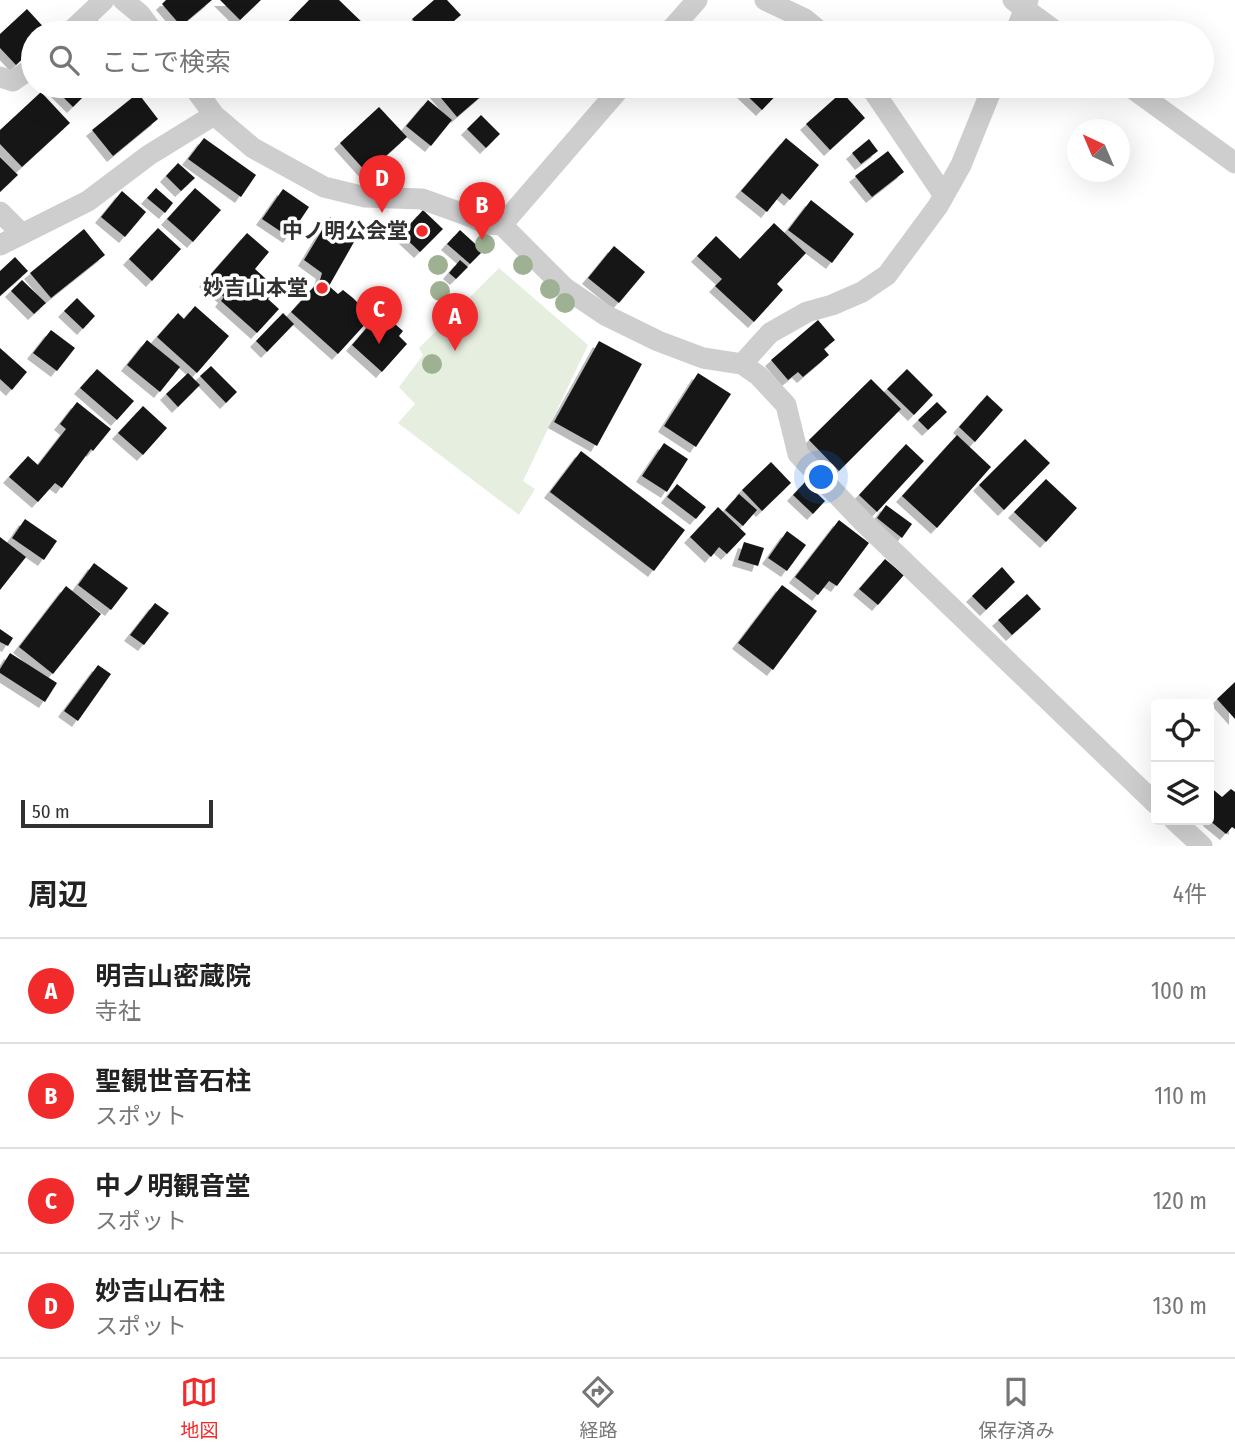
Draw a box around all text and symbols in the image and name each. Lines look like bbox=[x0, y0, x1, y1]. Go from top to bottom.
search box bbox=[21, 21, 1214, 98]
icon: search bbox=[45, 41, 83, 79]
text: ここで検索 bbox=[101, 47, 231, 78]
north arrow bbox=[1067, 119, 1130, 182]
pin: D bbox=[359, 155, 405, 213]
pin: B bbox=[459, 182, 505, 240]
place label: 中ノ明公会堂 bbox=[282, 218, 408, 244]
marker: 中ノ明公会堂 bbox=[414, 223, 430, 239]
place label: 妙吉山本堂 bbox=[203, 275, 308, 301]
marker: 妙吉山本堂 bbox=[314, 280, 330, 296]
pin: C bbox=[356, 286, 402, 344]
pin: A bbox=[432, 293, 478, 351]
your location bbox=[804, 460, 838, 494]
map controls bbox=[1151, 699, 1214, 825]
button: locate bbox=[1151, 699, 1214, 762]
button: layers bbox=[1151, 762, 1214, 825]
scale bar bbox=[21, 797, 214, 829]
text: 50 m bbox=[32, 800, 70, 823]
text: 周辺 bbox=[28, 877, 88, 913]
text: 4件 bbox=[1173, 880, 1207, 908]
text: 明吉山密蔵院 bbox=[95, 961, 251, 992]
text: A bbox=[45, 977, 57, 1005]
text: 100 m bbox=[1151, 977, 1207, 1005]
text: 寺社 bbox=[95, 997, 141, 1025]
text: 聖観世音石柱 bbox=[95, 1066, 251, 1097]
text: B bbox=[45, 1082, 57, 1110]
text: 110 m bbox=[1154, 1082, 1207, 1110]
text: スポット bbox=[95, 1102, 187, 1130]
text: 中ノ明観音堂 bbox=[95, 1171, 251, 1202]
text: C bbox=[45, 1187, 57, 1215]
text: 120 m bbox=[1153, 1187, 1207, 1215]
text: スポット bbox=[95, 1207, 187, 1235]
text: 妙吉山石柱 bbox=[95, 1276, 225, 1307]
text: D bbox=[44, 1292, 58, 1320]
text: 130 m bbox=[1153, 1292, 1207, 1320]
text: スポット bbox=[95, 1312, 187, 1340]
tab: 地図 bbox=[180, 1373, 219, 1442]
tab: 経路 bbox=[579, 1373, 618, 1442]
tab: 保存済み bbox=[978, 1373, 1055, 1442]

